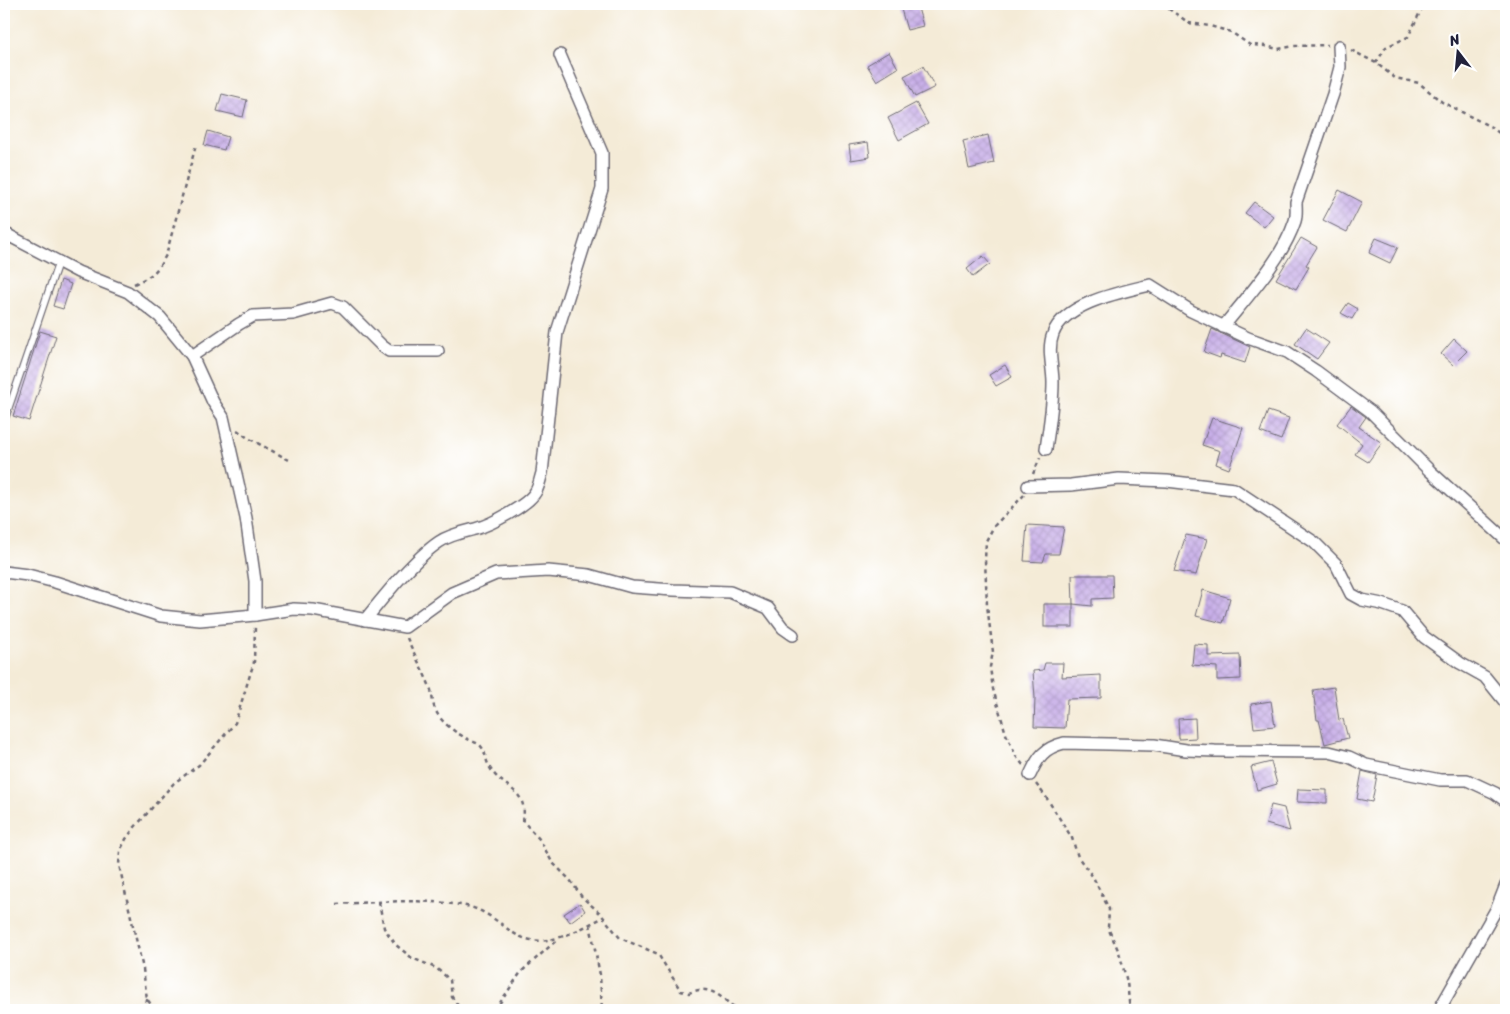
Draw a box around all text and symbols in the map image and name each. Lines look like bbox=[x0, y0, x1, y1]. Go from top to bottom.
text: N bbox=[1445, 27, 1463, 54]
north arrow bbox=[1432, 28, 1482, 78]

